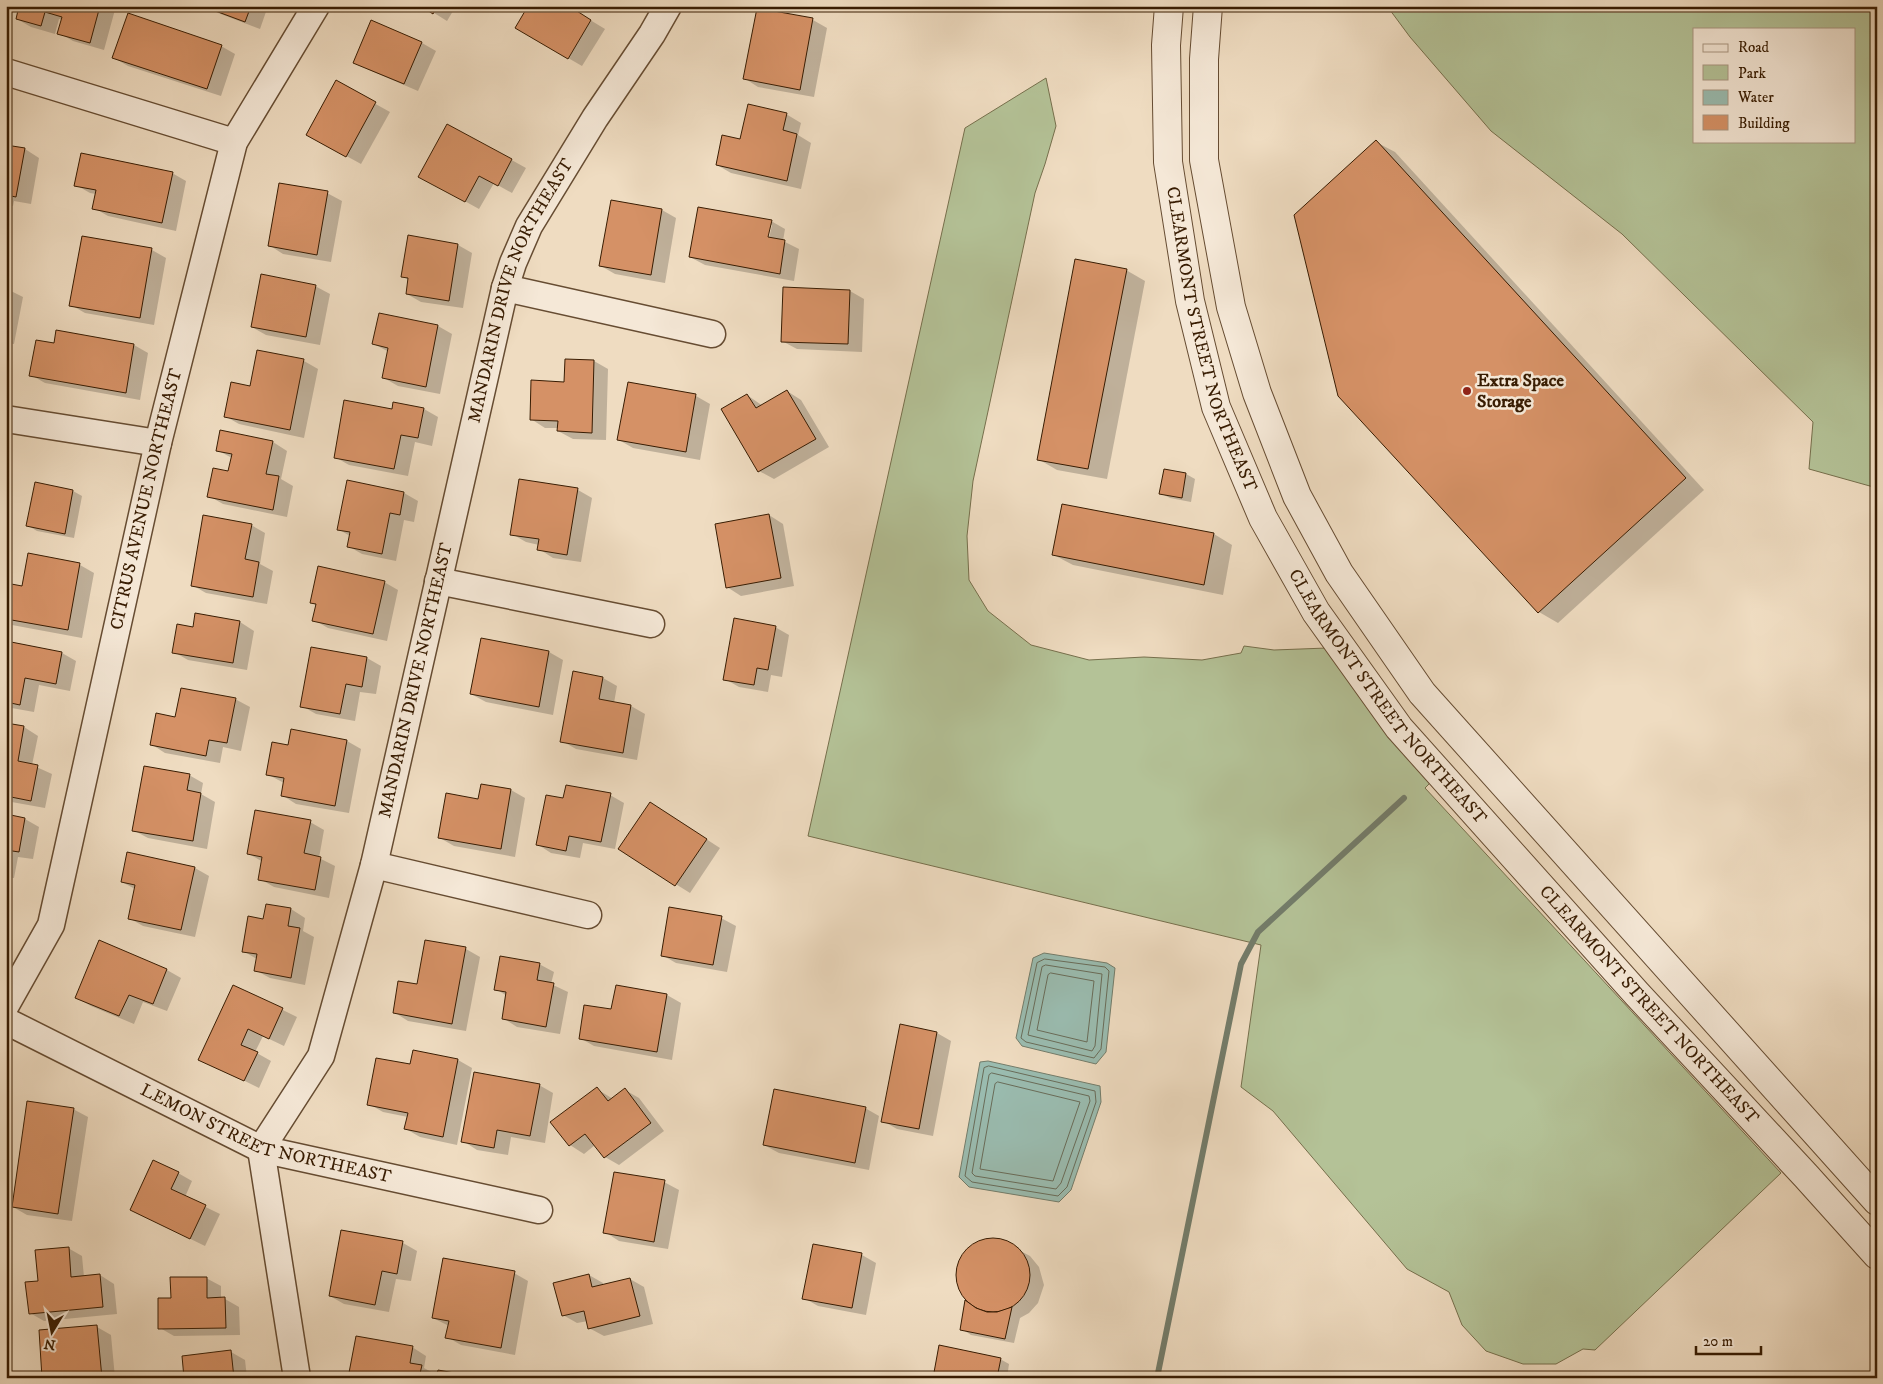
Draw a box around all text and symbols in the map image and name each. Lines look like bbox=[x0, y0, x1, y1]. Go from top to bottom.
legend bbox=[1693, 28, 1856, 142]
text: Road bbox=[1738, 38, 1770, 57]
text: Park bbox=[1738, 64, 1767, 83]
text: Water bbox=[1737, 88, 1774, 107]
text: Building bbox=[1738, 114, 1790, 133]
street label: MANDARIN DRIVE NORTHEAST bbox=[464, 155, 579, 425]
street label: CLEARMONT STREET NORTHEAST bbox=[1161, 185, 1262, 495]
street label: CITRUS AVENUE NORTHEAST bbox=[106, 366, 187, 632]
place label: Extra Space Storage bbox=[1477, 370, 1564, 413]
marker: Extra Space Storage bbox=[1461, 385, 1473, 397]
street label: MANDARIN DRIVE NORTHEAST bbox=[374, 540, 458, 820]
street label: CLEARMONT STREET NORTHEAST bbox=[1283, 565, 1491, 829]
street label: CLEARMONT STREET NORTHEAST bbox=[1534, 881, 1764, 1129]
street label: LEMON STREET NORTHEAST bbox=[137, 1079, 394, 1188]
north arrow bbox=[28, 1306, 78, 1356]
scale bar bbox=[1696, 1324, 1760, 1356]
text: 20 m bbox=[1703, 1332, 1733, 1351]
text: N bbox=[42, 1334, 57, 1354]

